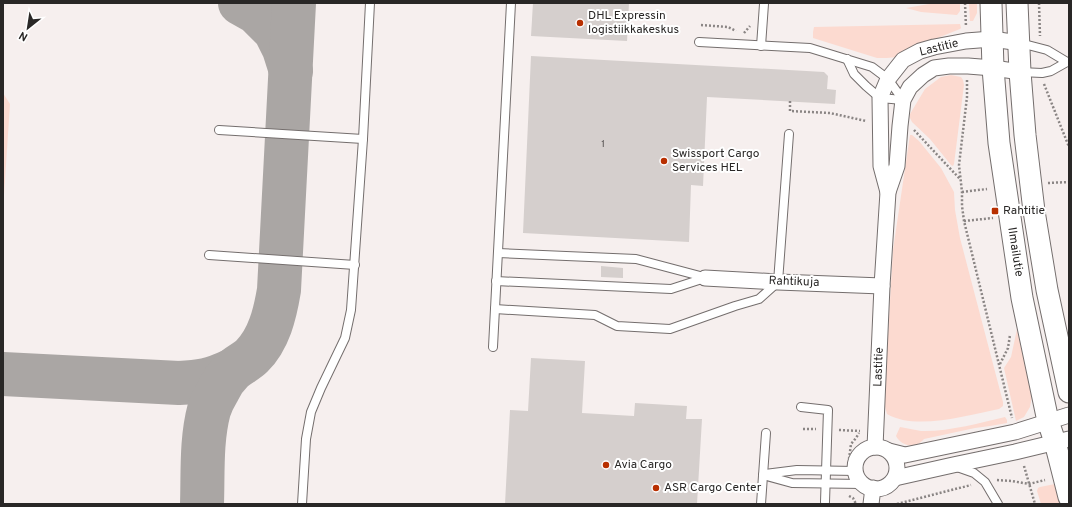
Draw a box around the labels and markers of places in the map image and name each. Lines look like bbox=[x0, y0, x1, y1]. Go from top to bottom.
place label: DHL Expressin logistiikkakeskus bbox=[588, 8, 679, 38]
marker: DHL Expressin logistiikkakeskus bbox=[575, 18, 585, 28]
place label: Swissport Cargo Services HEL bbox=[672, 146, 760, 176]
marker: Swissport Cargo Services HEL bbox=[659, 156, 669, 166]
place label: Rahtitie bbox=[1003, 203, 1045, 219]
marker: Rahtitie bbox=[990, 206, 1000, 216]
place label: Avia Cargo bbox=[614, 457, 672, 473]
marker: Avia Cargo bbox=[601, 460, 611, 470]
place label: ASR Cargo Center bbox=[664, 480, 762, 496]
marker: ASR Cargo Center bbox=[651, 483, 661, 493]

